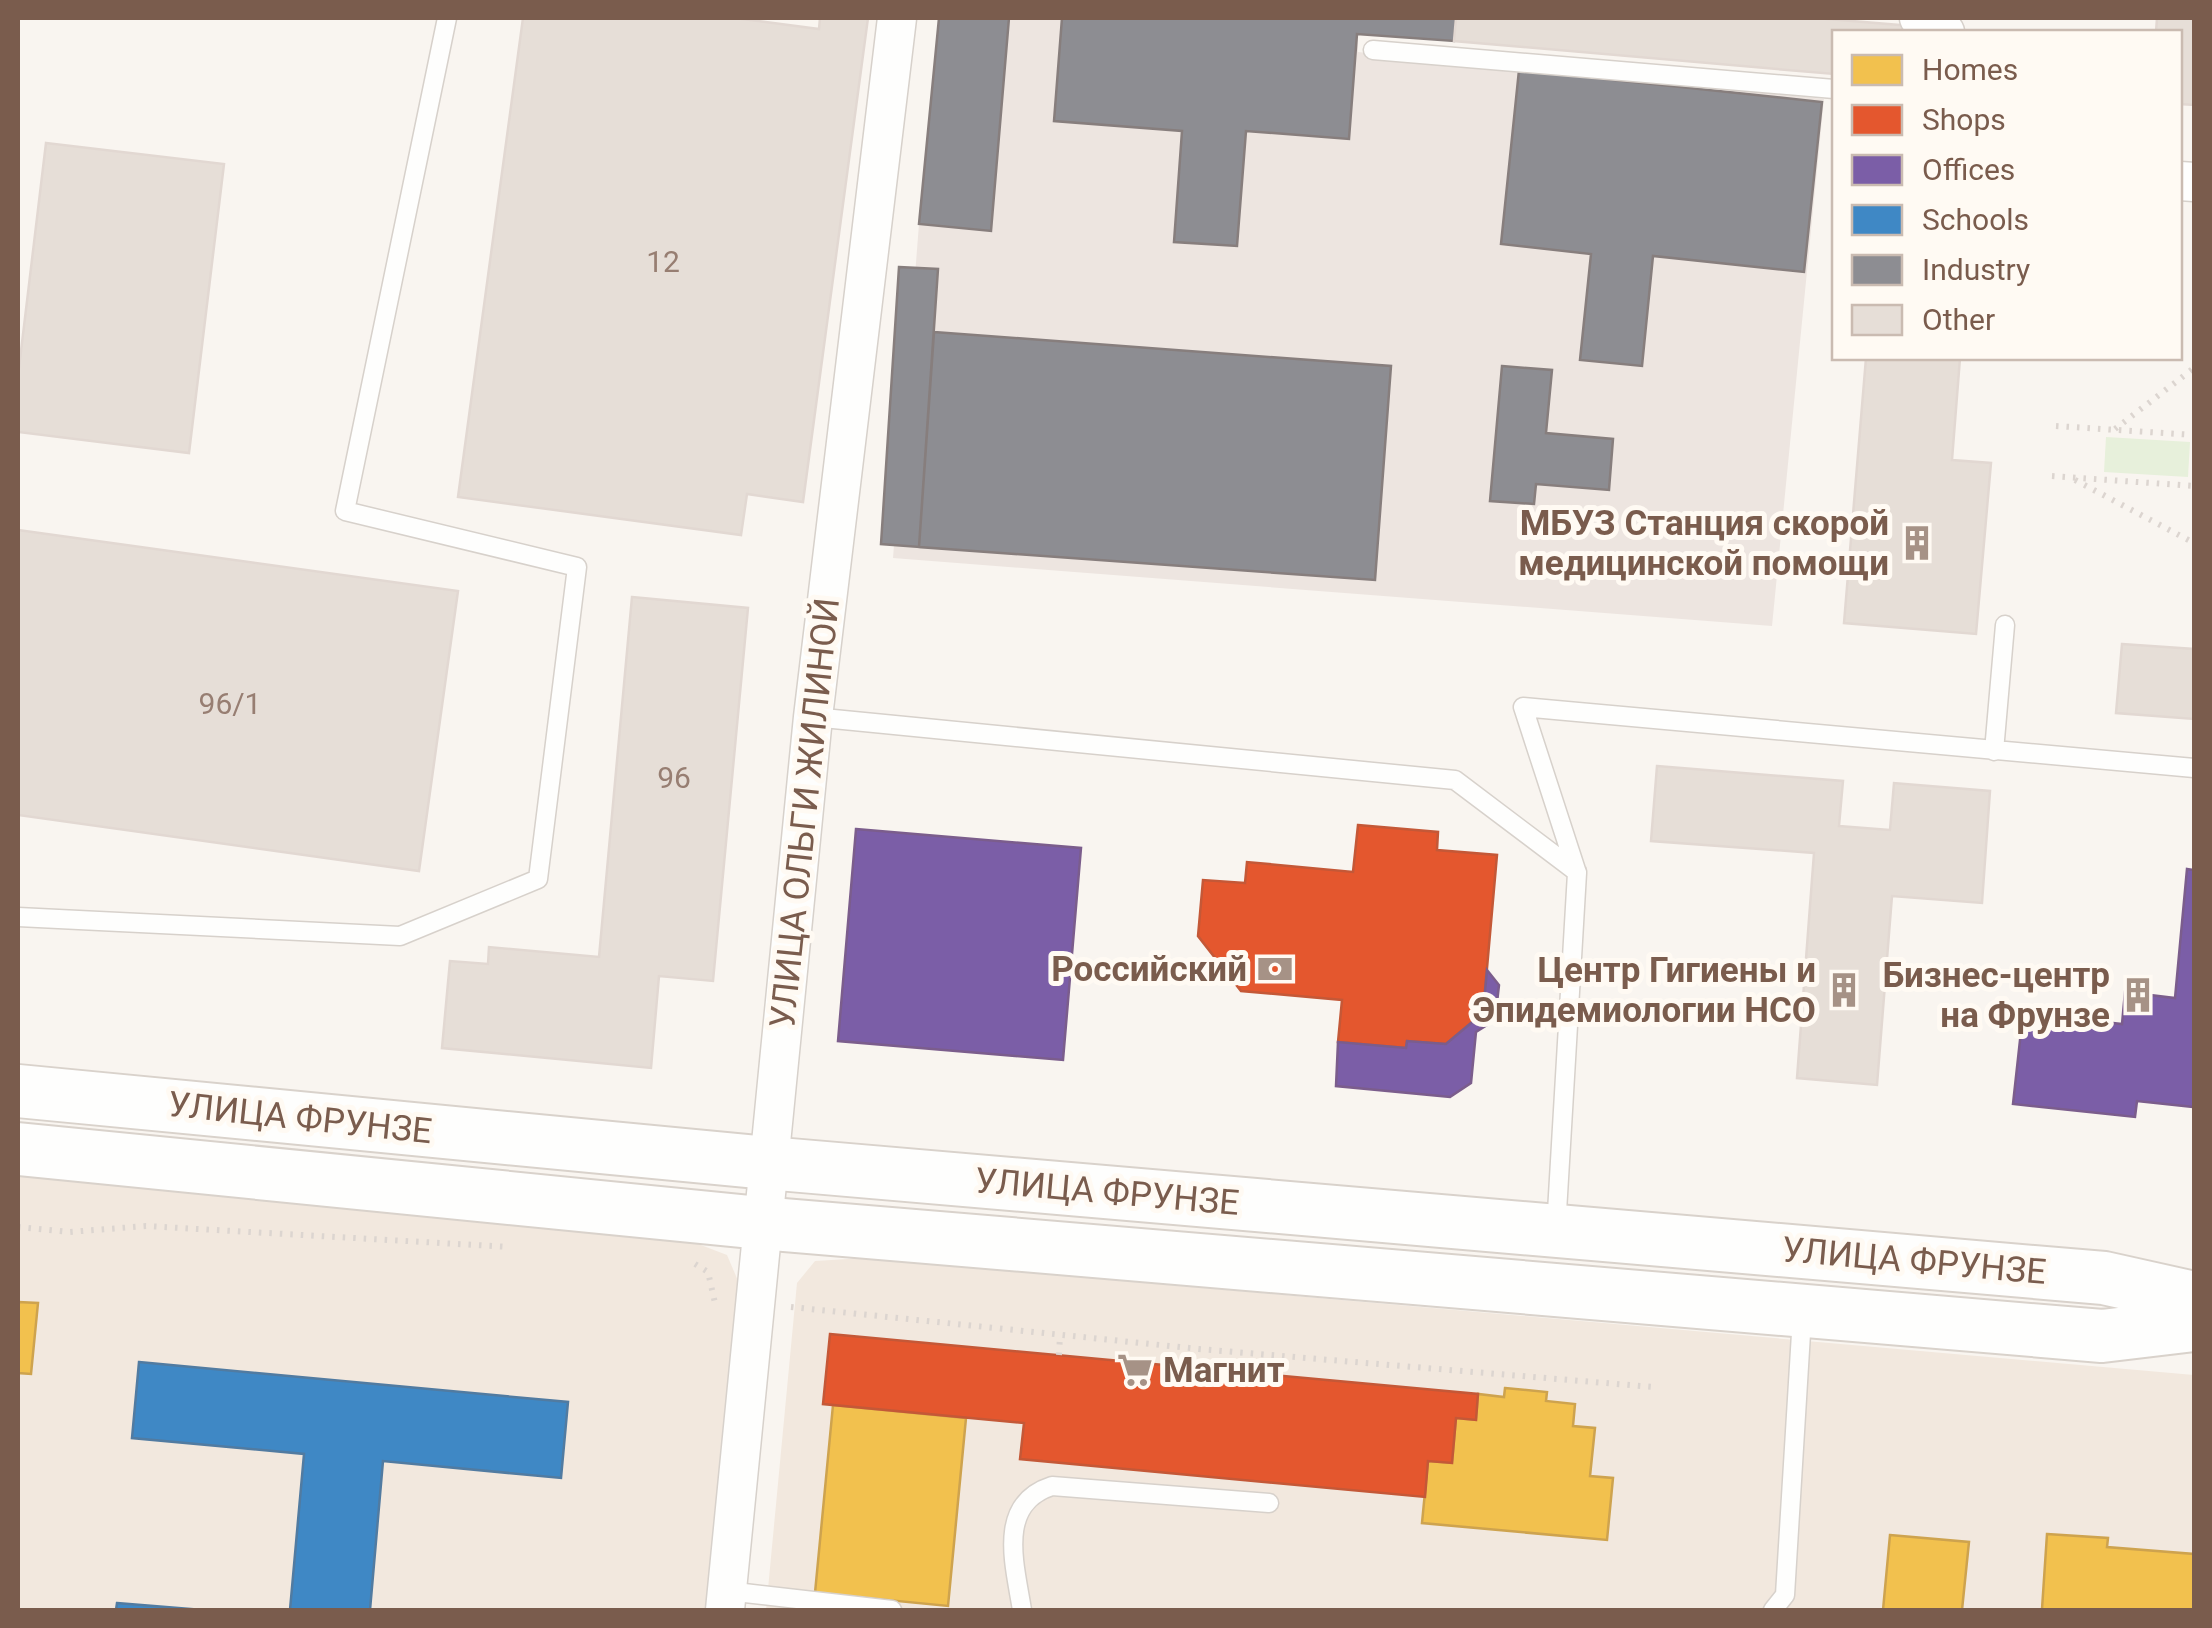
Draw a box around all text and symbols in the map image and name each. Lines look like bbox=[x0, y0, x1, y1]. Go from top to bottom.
legend bbox=[1832, 30, 2182, 360]
text: Homes bbox=[1922, 52, 2018, 87]
text: Shops bbox=[1922, 102, 2006, 137]
text: Offices bbox=[1922, 152, 2015, 187]
text: Schools bbox=[1922, 202, 2029, 237]
house number: 12 bbox=[646, 244, 680, 279]
text: Industry bbox=[1922, 252, 2030, 287]
text: Other bbox=[1922, 302, 1995, 337]
place label: МБУЗ Станция скорой медицинской помощи bbox=[1518, 503, 1889, 584]
building icon: МБУЗ Станция скорой медицинской помощи bbox=[1898, 524, 1936, 562]
street label: УЛИЦА ОЛЬГИ ЖИЛИНОЙ bbox=[762, 596, 848, 1030]
house number: 96/1 bbox=[199, 686, 261, 721]
house number: 96 bbox=[657, 760, 691, 795]
place label: Российский bbox=[1051, 949, 1247, 990]
bank icon: Российский bbox=[1256, 950, 1294, 988]
place label: Центр Гигиены и Эпидемиологии НСО bbox=[1472, 950, 1816, 1031]
place label: Бизнес-центр на Фрунзе bbox=[1882, 955, 2110, 1036]
building icon: Центр Гигиены и Эпидемиологии НСО bbox=[1825, 971, 1863, 1009]
building icon: Бизнес-центр на Фрунзе bbox=[2119, 976, 2157, 1014]
street label: УЛИЦА ФРУНЗЕ bbox=[166, 1084, 434, 1152]
street label: УЛИЦА ФРУНЗЕ bbox=[973, 1160, 1241, 1224]
street label: УЛИЦА ФРУНЗЕ bbox=[1780, 1229, 2048, 1293]
place label: Магнит bbox=[1163, 1350, 1285, 1391]
supermarket icon: Магнит bbox=[1116, 1351, 1154, 1389]

